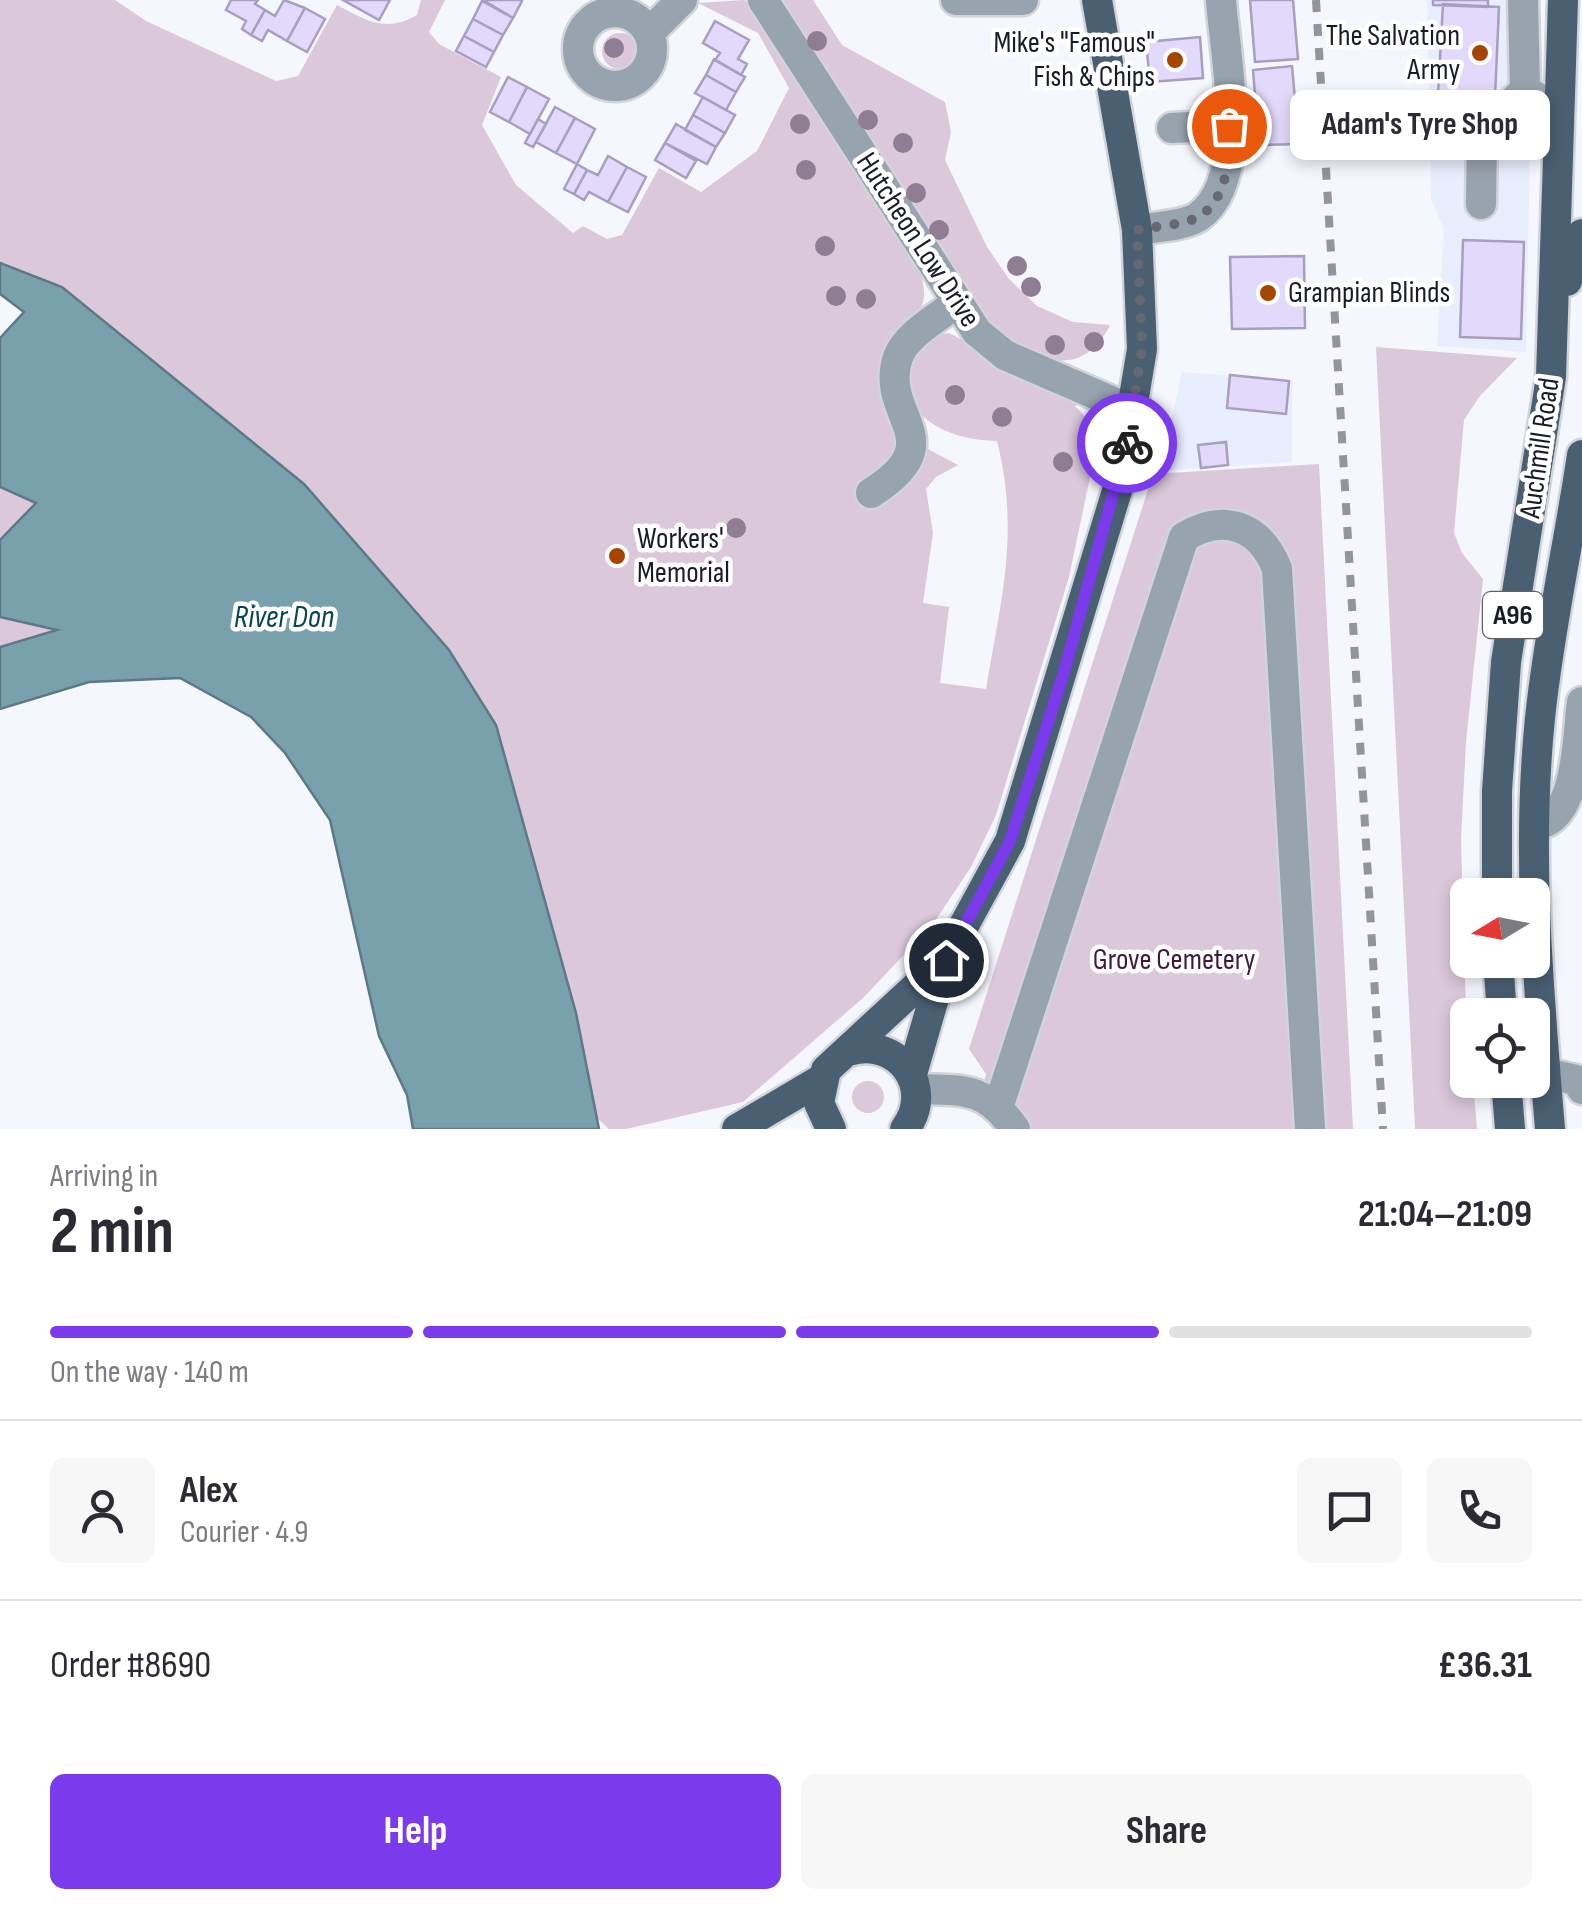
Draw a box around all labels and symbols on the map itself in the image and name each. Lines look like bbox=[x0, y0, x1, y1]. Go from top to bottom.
place label: The Salvation Army bbox=[1326, 18, 1460, 88]
place label: Mike's "Famous" Fish & Chips bbox=[993, 25, 1155, 95]
marker: The Salvation Army bbox=[1469, 42, 1491, 64]
marker: Mike's "Famous" Fish & Chips bbox=[1164, 49, 1186, 71]
pin bbox=[1187, 84, 1272, 169]
callout: Adam's Tyre Shop bbox=[1289, 91, 1549, 161]
street label: Hutcheon Low Drive bbox=[848, 146, 988, 334]
place label: Grampian Blinds bbox=[1288, 275, 1450, 311]
marker: Grampian Blinds bbox=[1257, 282, 1279, 304]
street label: Auchmill Road bbox=[1512, 376, 1568, 521]
courier bbox=[1077, 393, 1177, 493]
place label: Workers' Memorial bbox=[637, 521, 730, 591]
marker: Workers' Memorial bbox=[606, 545, 628, 567]
road number: A96 bbox=[1483, 592, 1543, 638]
water label: River Don bbox=[234, 598, 334, 637]
north arrow bbox=[1450, 878, 1550, 978]
pin bbox=[904, 918, 989, 1003]
park label: Grove Cemetery bbox=[1093, 942, 1256, 978]

